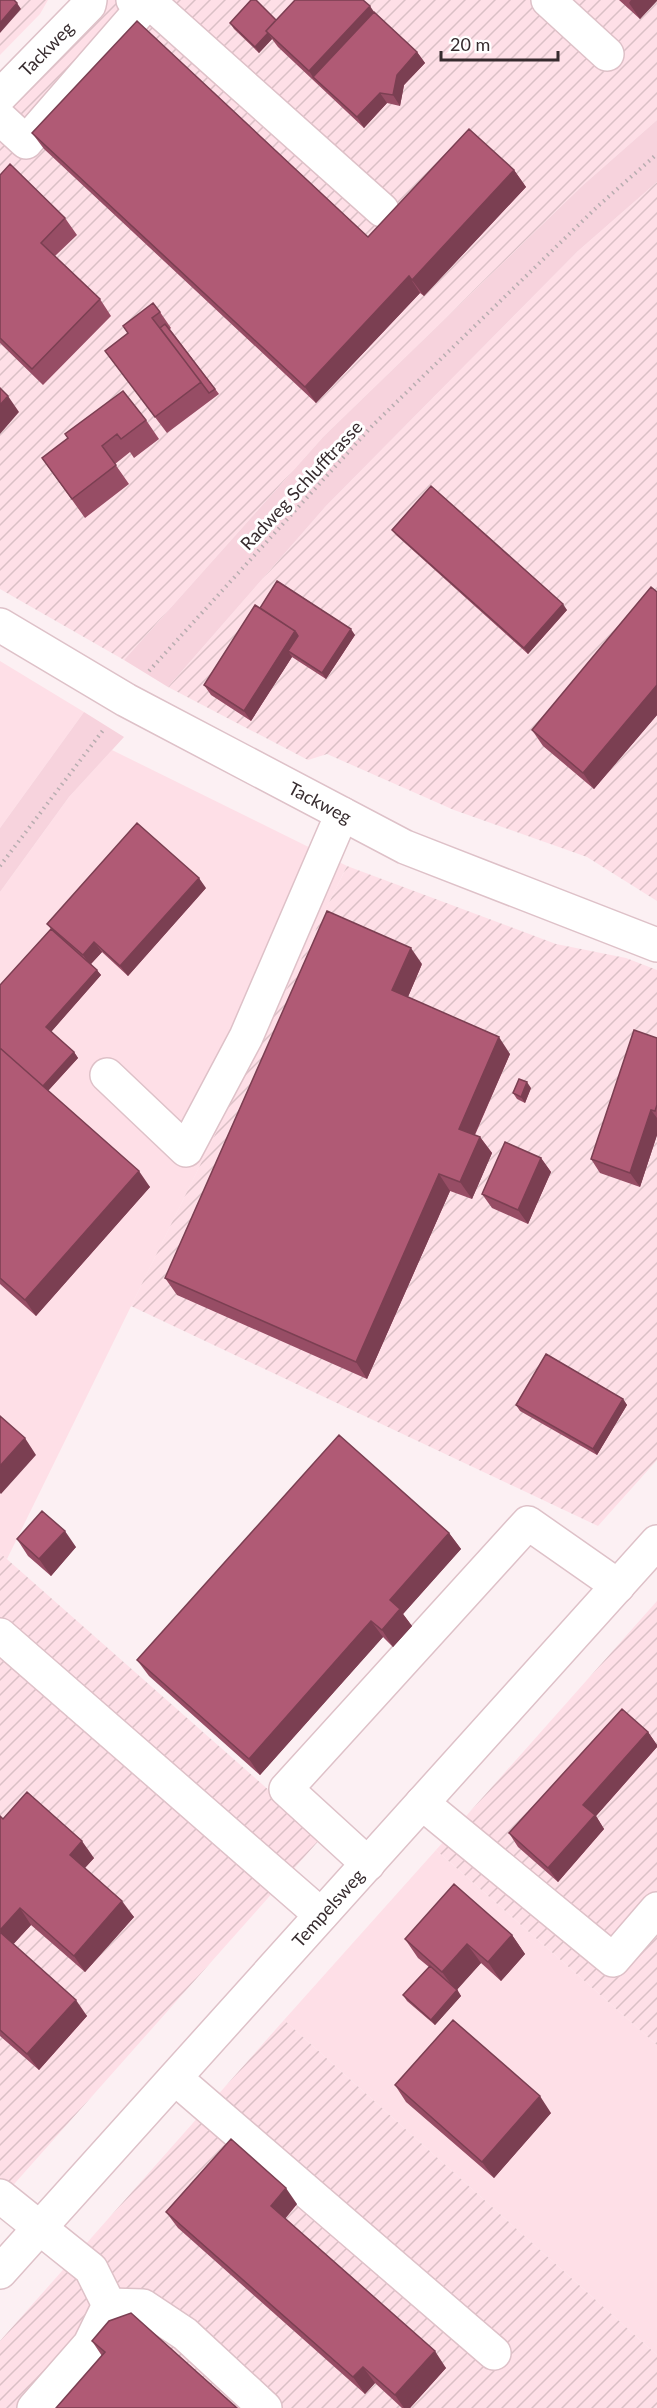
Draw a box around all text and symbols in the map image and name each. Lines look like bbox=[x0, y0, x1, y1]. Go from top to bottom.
street label: Tackweg bbox=[14, 17, 78, 81]
scale bar bbox=[441, 24, 558, 62]
text: 20 m bbox=[450, 33, 490, 55]
street label: Radweg Schlufftrasse bbox=[235, 416, 367, 554]
street label: Tackweg bbox=[285, 777, 355, 828]
street label: Tempelsweg bbox=[287, 1864, 369, 1951]

